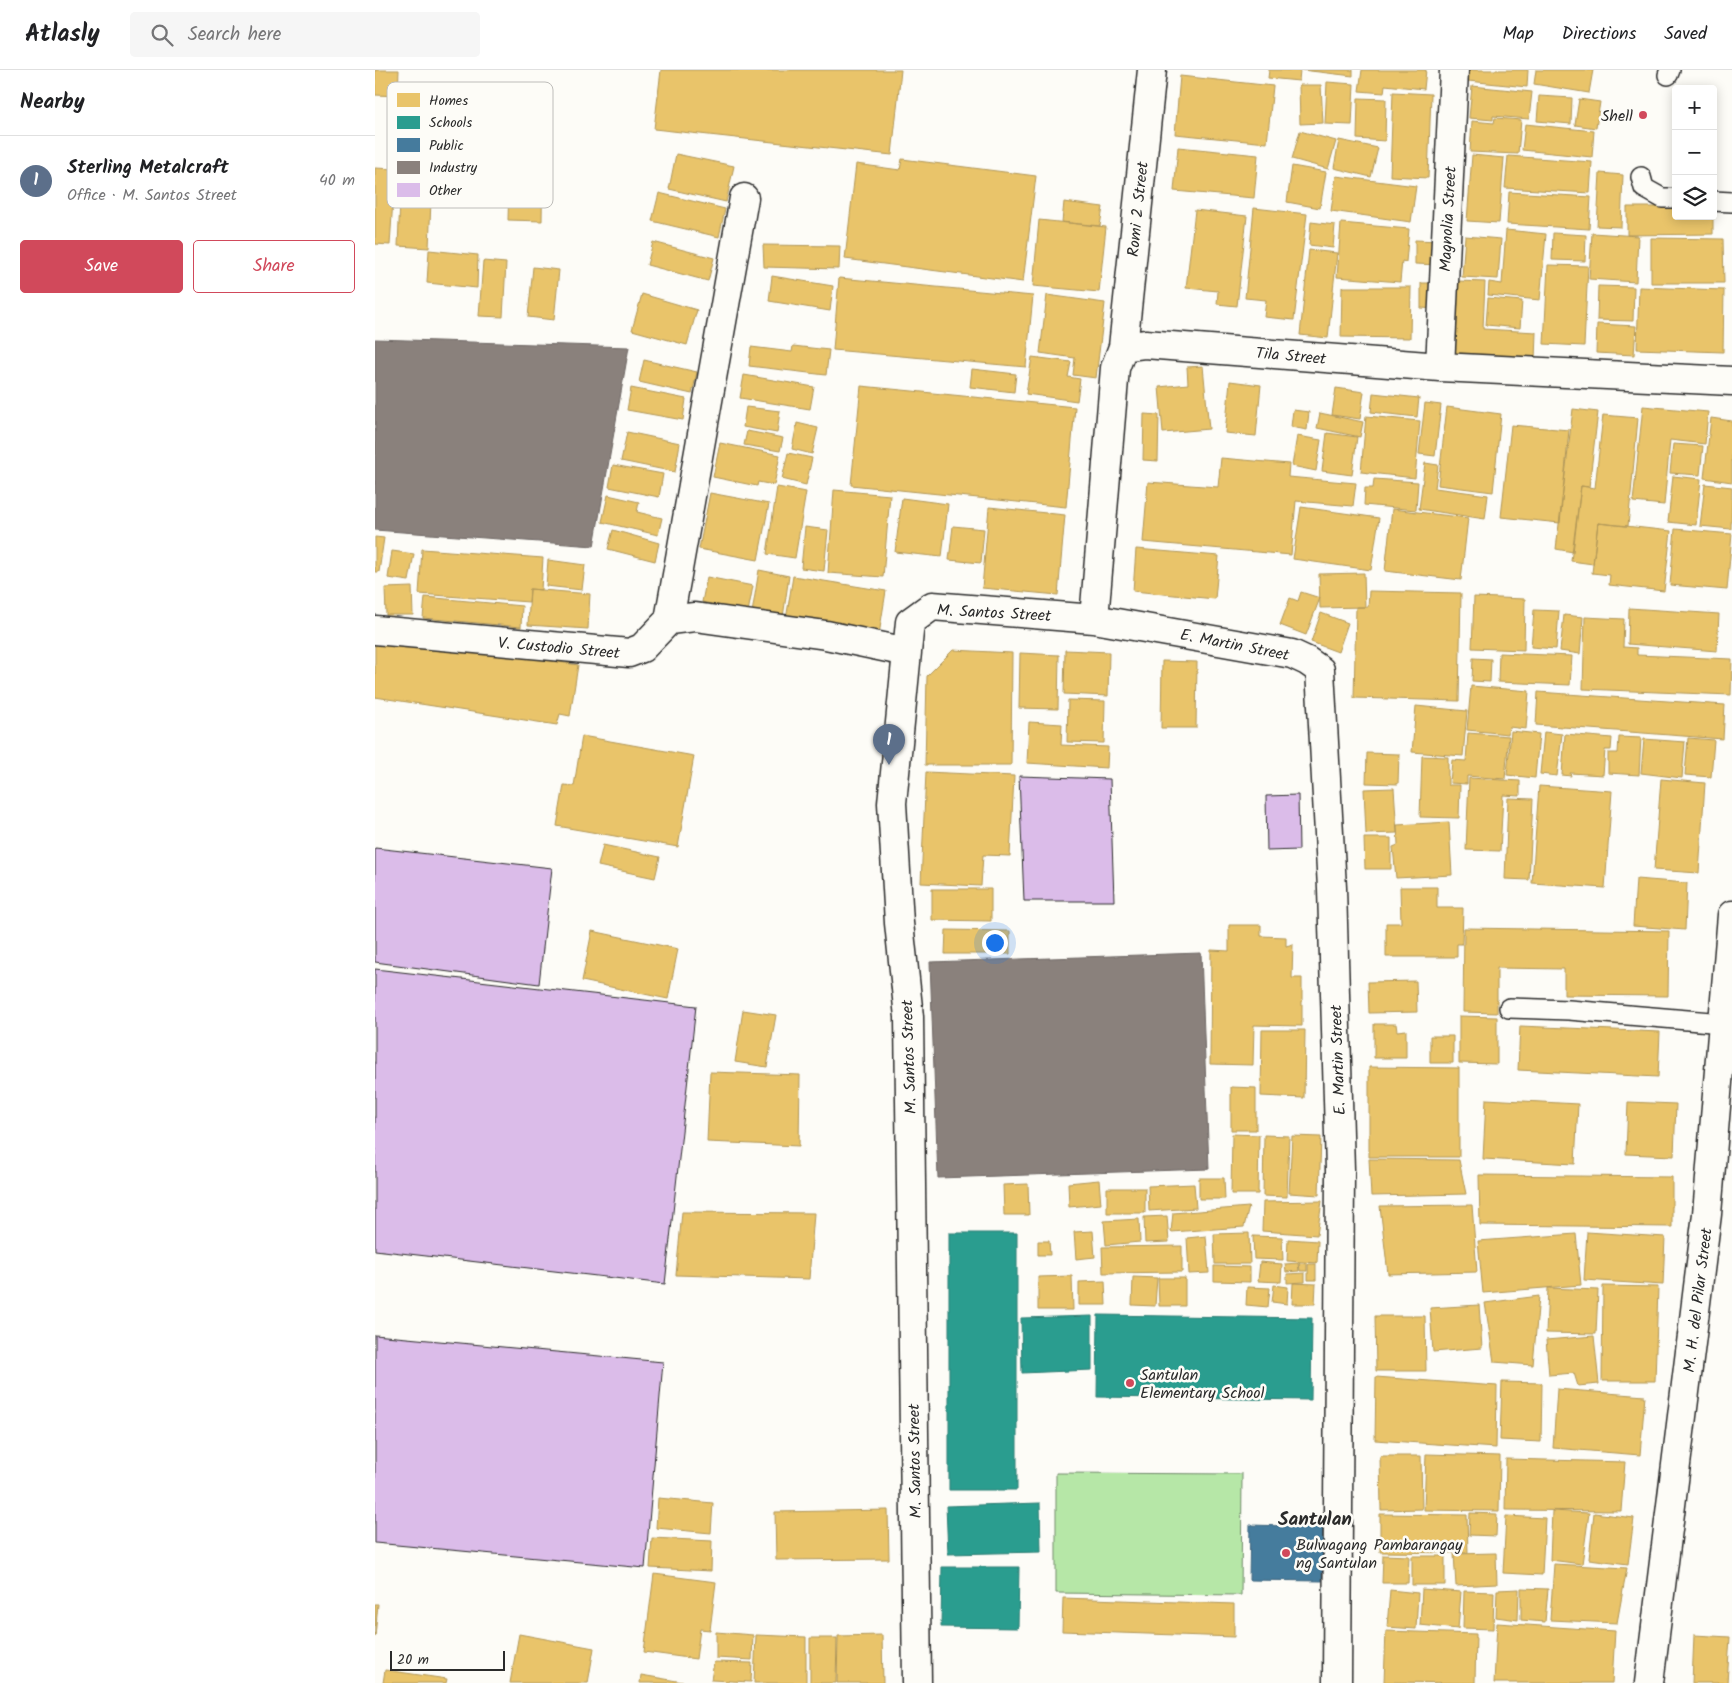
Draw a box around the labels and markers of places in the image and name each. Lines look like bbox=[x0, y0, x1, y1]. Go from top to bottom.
place label: Shell bbox=[1601, 104, 1633, 129]
marker: Shell bbox=[1637, 109, 1649, 121]
pin: 1 bbox=[873, 724, 905, 765]
place label: Santulan Elementary School bbox=[1140, 1363, 1265, 1406]
marker: Santulan Elementary School bbox=[1124, 1377, 1136, 1389]
place label: Bulwagang Pambarangay ng Santulan bbox=[1296, 1533, 1463, 1576]
marker: Bulwagang Pambarangay ng Santulan bbox=[1280, 1547, 1292, 1559]

